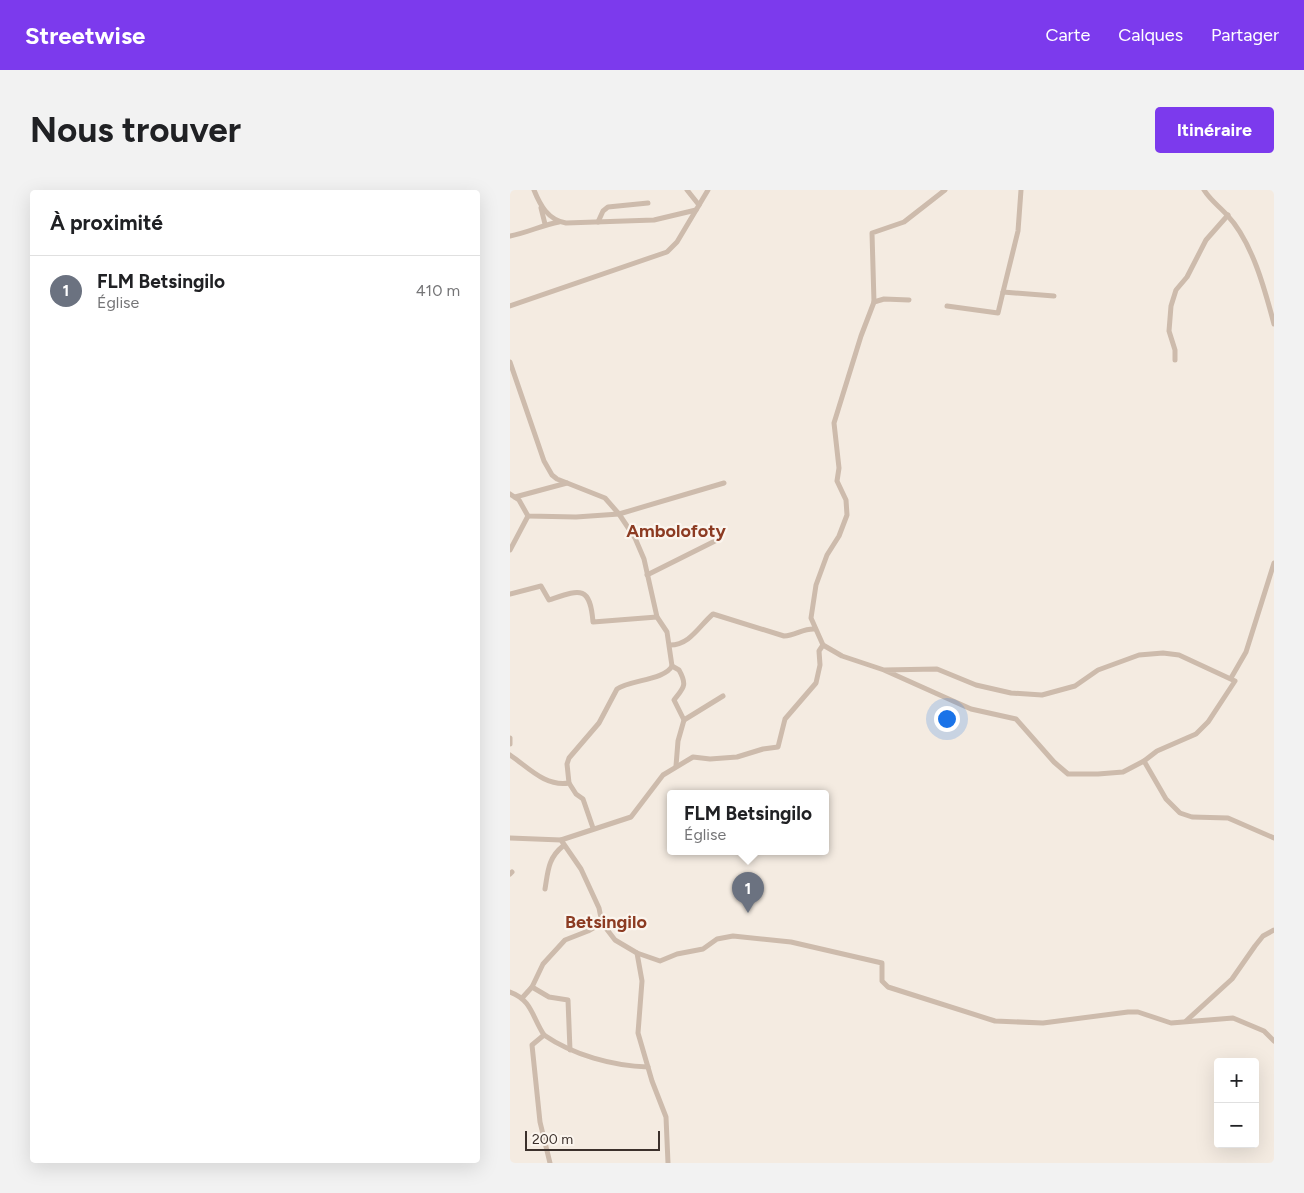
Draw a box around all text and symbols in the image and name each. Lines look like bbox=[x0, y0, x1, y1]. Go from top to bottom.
text: Streetwise bbox=[25, 21, 145, 50]
text: Carte bbox=[1045, 24, 1090, 46]
text: Calques bbox=[1118, 24, 1183, 46]
text: Partager bbox=[1211, 24, 1279, 46]
button: Itinéraire bbox=[1155, 107, 1274, 153]
text: Nous trouver bbox=[30, 109, 241, 151]
text: À proximité bbox=[50, 210, 163, 235]
text: FLM Betsingilo bbox=[97, 270, 225, 293]
text: 1 bbox=[63, 281, 69, 300]
text: 410 m bbox=[416, 281, 460, 300]
text: Église bbox=[97, 293, 139, 312]
district label: Ambolofoty bbox=[626, 520, 726, 542]
your location bbox=[934, 706, 960, 732]
popup bbox=[667, 790, 829, 855]
text: FLM Betsingilo bbox=[684, 802, 812, 825]
text: Église bbox=[684, 825, 726, 844]
pin: 1 bbox=[732, 872, 764, 913]
district label: Betsingilo bbox=[565, 911, 647, 933]
map controls bbox=[1214, 1058, 1259, 1148]
button: + bbox=[1214, 1058, 1259, 1103]
button: − bbox=[1214, 1103, 1259, 1148]
scale bar bbox=[525, 1128, 660, 1151]
text: 200 m bbox=[532, 1131, 573, 1148]

